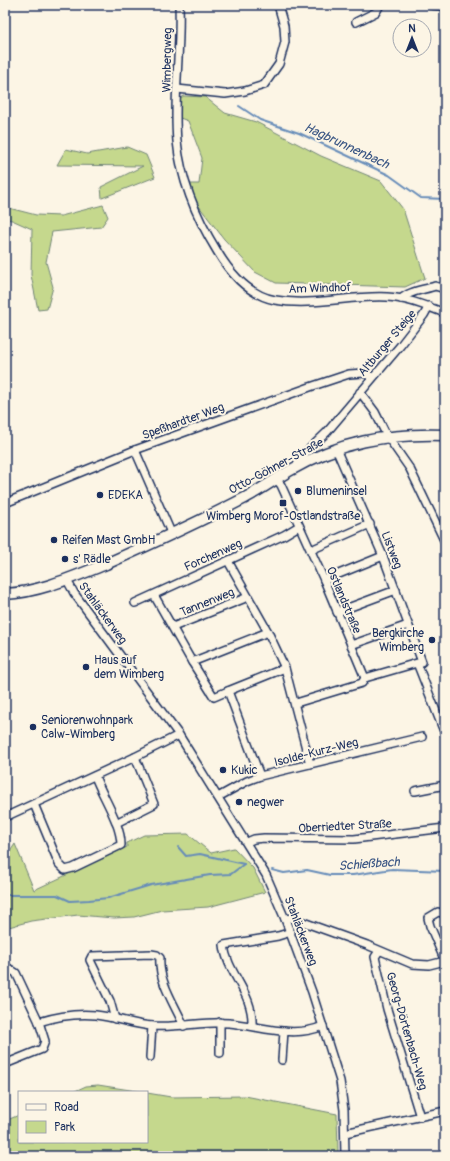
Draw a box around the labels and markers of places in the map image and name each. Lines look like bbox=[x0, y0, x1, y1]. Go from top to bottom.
place label: Blumeninsel bbox=[306, 484, 367, 499]
marker: Blumeninsel bbox=[293, 486, 303, 496]
place label: EDEKA bbox=[108, 488, 143, 503]
marker: EDEKA bbox=[95, 490, 105, 500]
marker: Wimberg Morof-Ostlandstraße bbox=[278, 498, 288, 508]
place label: Wimberg Morof-Ostlandstraße bbox=[206, 509, 360, 524]
place label: Reifen Mast GmbH bbox=[62, 533, 156, 548]
marker: Reifen Mast GmbH bbox=[49, 535, 59, 545]
place label: s' Rädle bbox=[73, 552, 111, 567]
marker: s' Rädle bbox=[60, 554, 70, 564]
place label: Bergkirche Wimberg bbox=[372, 626, 424, 655]
marker: Bergkirche Wimberg bbox=[427, 635, 437, 645]
place label: Haus auf dem Wimberg bbox=[94, 653, 164, 682]
marker: Haus auf dem Wimberg bbox=[81, 662, 91, 672]
place label: Seniorenwohnpark Calw-Wimberg bbox=[41, 713, 133, 742]
marker: Seniorenwohnpark Calw-Wimberg bbox=[28, 722, 38, 732]
place label: Kukic bbox=[231, 763, 258, 778]
marker: Kukic bbox=[218, 765, 228, 775]
place label: negwer bbox=[247, 795, 285, 810]
marker: negwer bbox=[234, 797, 244, 807]

